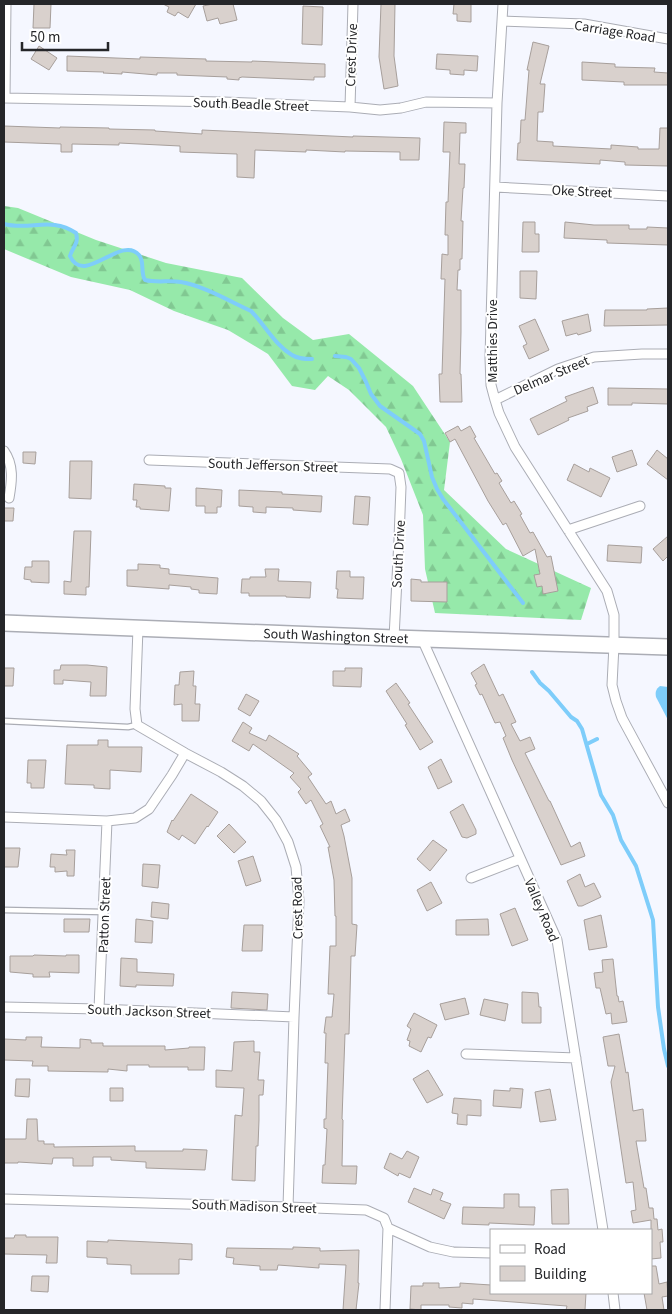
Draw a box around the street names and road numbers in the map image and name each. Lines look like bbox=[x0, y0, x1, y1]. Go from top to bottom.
street label: Carriage Road bbox=[573, 16, 657, 48]
street label: Crest Drive bbox=[341, 23, 363, 87]
street label: South Beadle Street bbox=[193, 93, 310, 117]
street label: Oke Street bbox=[551, 180, 613, 204]
street label: Matthies Drive bbox=[483, 299, 503, 383]
street label: Delmar Street bbox=[510, 351, 593, 401]
street label: South Jefferson Street bbox=[208, 454, 339, 478]
street label: South Drive bbox=[387, 519, 411, 589]
street label: South Washington Street bbox=[263, 624, 409, 649]
street label: Valley Road bbox=[519, 875, 563, 945]
street label: Patton Street bbox=[94, 876, 116, 954]
street label: Crest Road bbox=[287, 876, 309, 940]
street label: South Jackson Street bbox=[87, 1000, 211, 1024]
street label: South Madison Street bbox=[191, 1195, 317, 1219]

